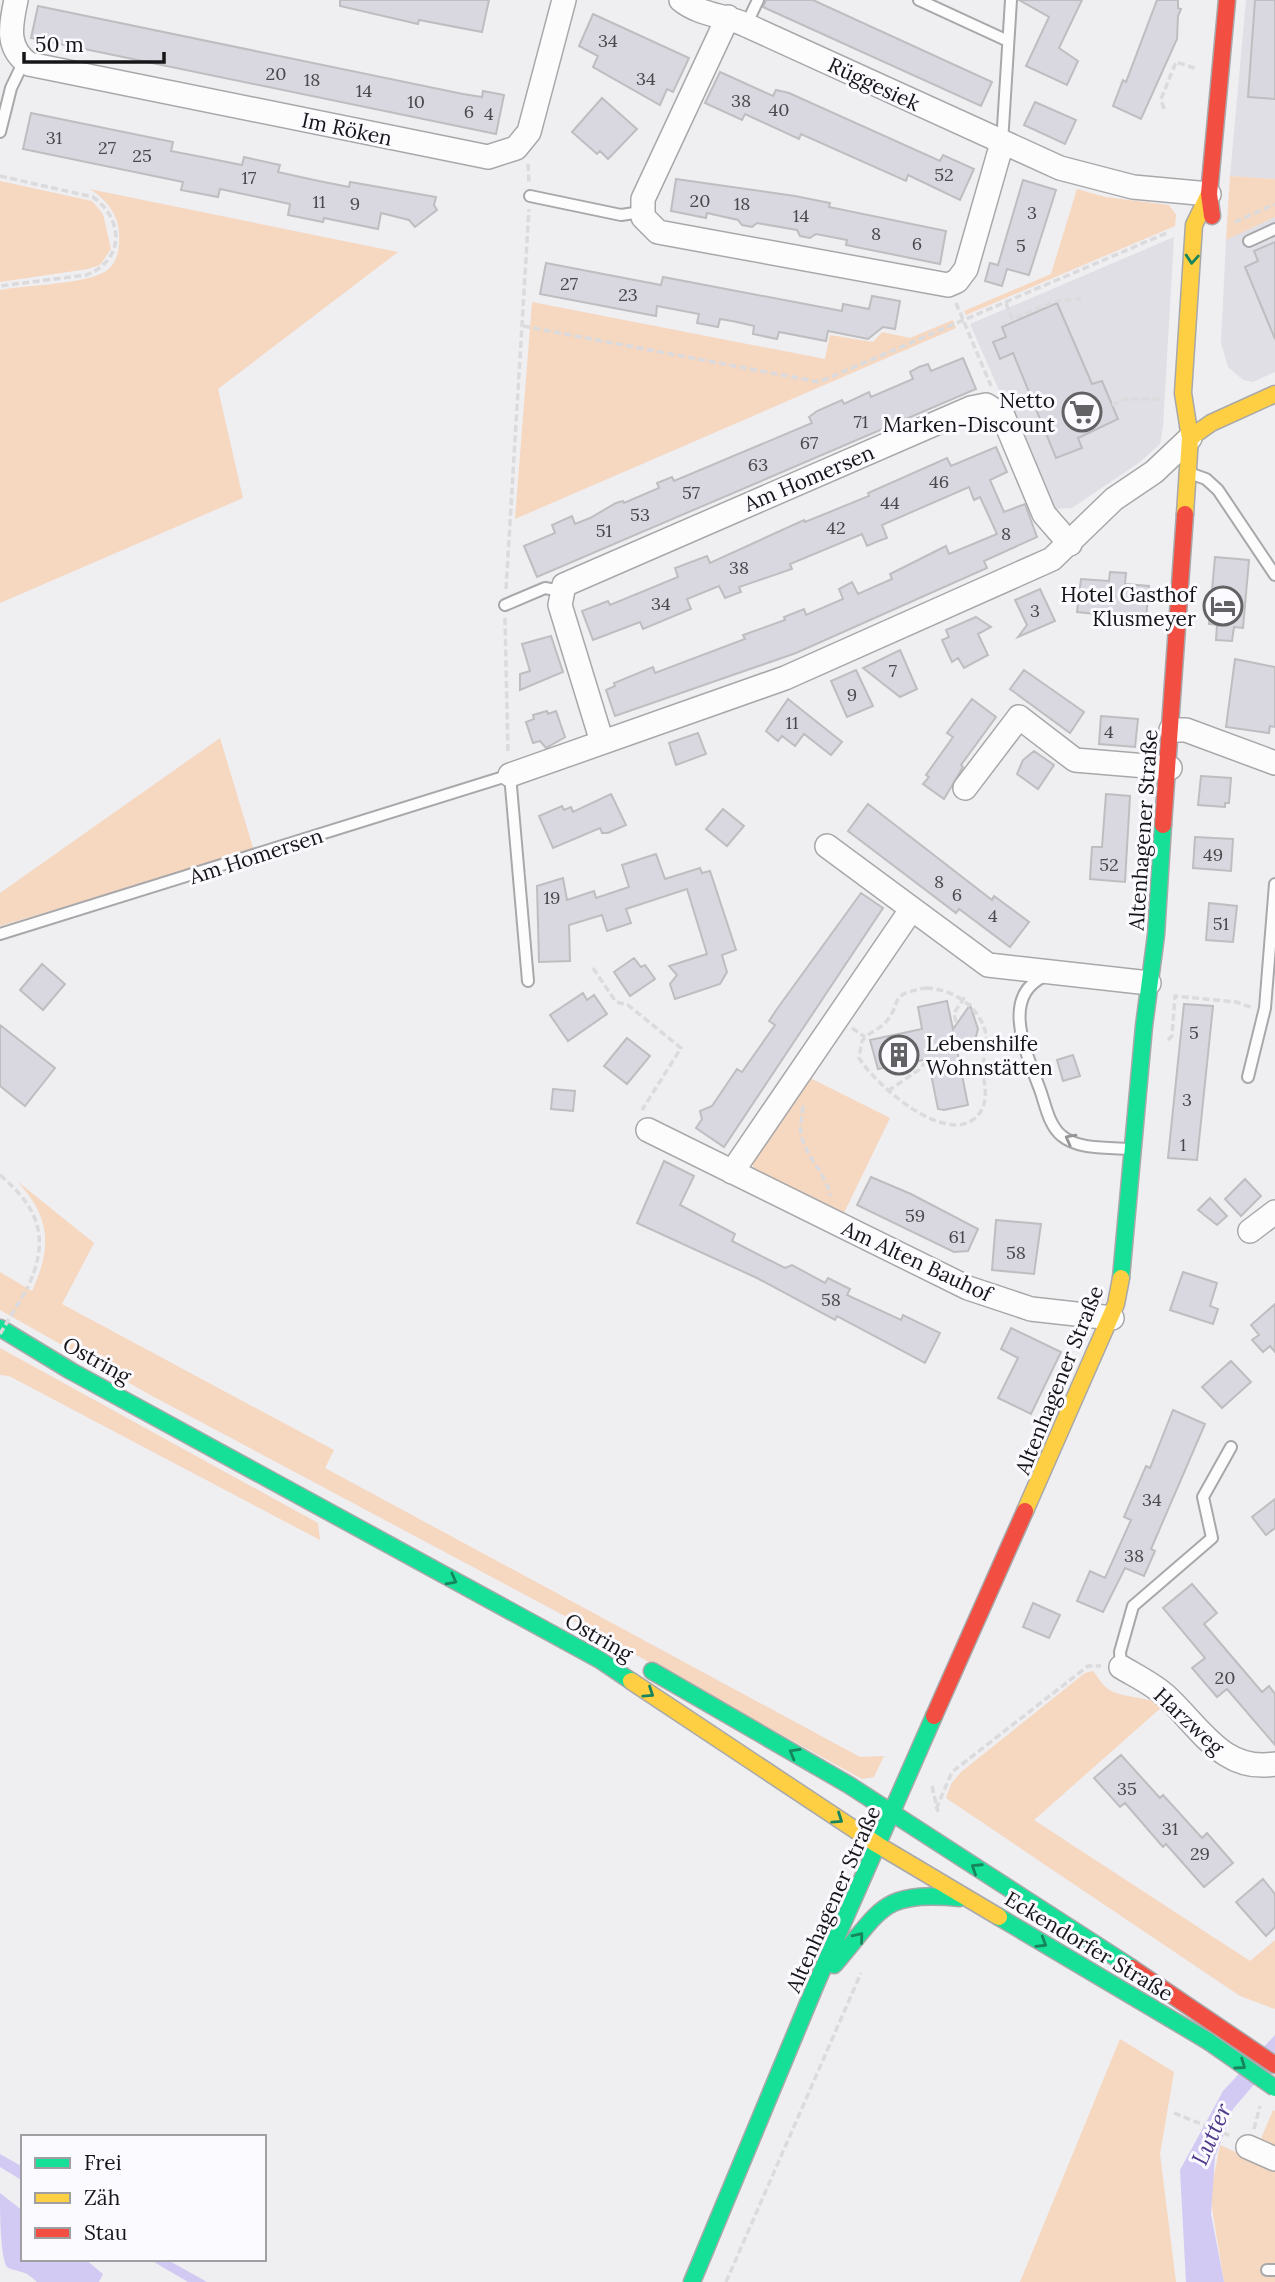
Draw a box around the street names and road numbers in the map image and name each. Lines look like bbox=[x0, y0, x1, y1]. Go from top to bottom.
street label: Rüggesiek bbox=[824, 51, 925, 117]
street label: Im Röken bbox=[299, 106, 395, 152]
street label: Am Homersen bbox=[739, 438, 878, 518]
street label: Altenhagener Straße bbox=[1122, 729, 1163, 932]
street label: Am Homersen bbox=[185, 822, 326, 891]
street label: Am Alten Bauhof bbox=[837, 1214, 998, 1308]
street label: Altenhagener Straße bbox=[1008, 1281, 1109, 1479]
street label: Ostring bbox=[58, 1330, 136, 1390]
street label: Ostring bbox=[560, 1607, 638, 1667]
street label: Harzweg bbox=[1148, 1682, 1230, 1761]
street label: Altenhagener Straße bbox=[779, 1801, 886, 1997]
street label: Eckendorfer Straße bbox=[1000, 1885, 1178, 2007]

